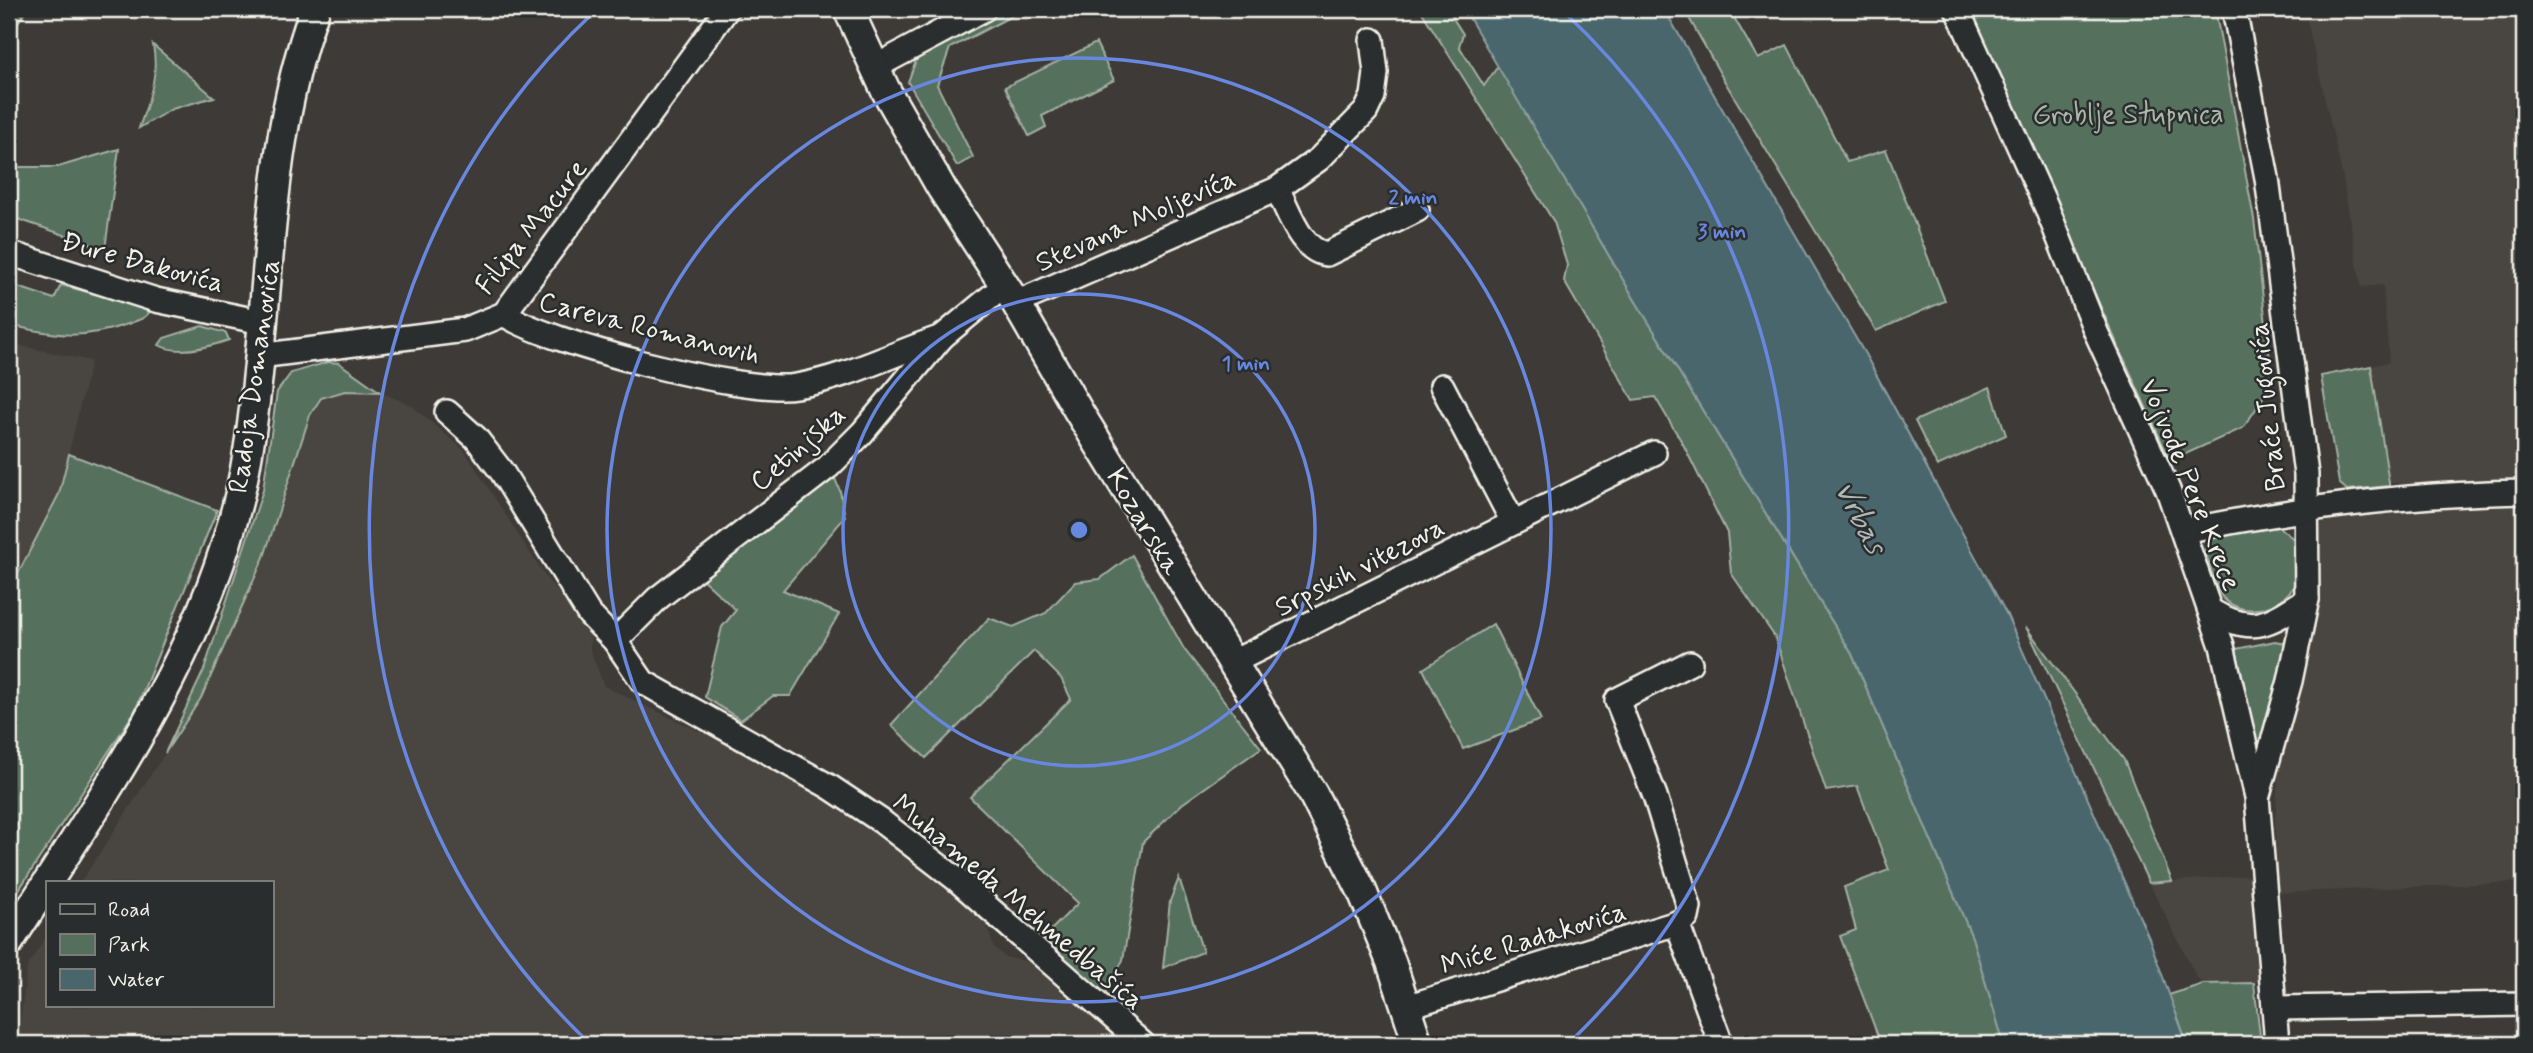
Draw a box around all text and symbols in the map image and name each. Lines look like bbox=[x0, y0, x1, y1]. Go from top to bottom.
park label: Groblje Stupnica bbox=[2032, 97, 2224, 134]
street label: Filipa Macure bbox=[467, 152, 597, 303]
street label: Stevana Moljevića bbox=[1030, 161, 1242, 282]
text: 2 min bbox=[1388, 184, 1438, 212]
text: 3 min bbox=[1698, 218, 1746, 246]
street label: Đure Đakovića bbox=[57, 224, 228, 303]
street label: Radoja Domanovića bbox=[221, 257, 290, 496]
street label: Careva Romanovih bbox=[535, 284, 764, 375]
street label: Braće Jugovića bbox=[2241, 320, 2299, 493]
text: 1 min bbox=[1222, 350, 1270, 378]
street label: Vojvode Pere Krece bbox=[2130, 373, 2249, 597]
street label: Cetinjska bbox=[743, 397, 854, 501]
street label: Kozarska bbox=[1096, 462, 1189, 583]
water label: Vrbas bbox=[1824, 475, 1896, 563]
street label: Srpskih vitezova bbox=[1269, 510, 1451, 627]
centre of rings bbox=[1067, 518, 1091, 542]
street label: Muhameda Mehmedbašića bbox=[883, 786, 1151, 1019]
legend bbox=[46, 881, 273, 1007]
street label: Miće Radakovića bbox=[1436, 894, 1631, 985]
text: Road bbox=[108, 896, 150, 924]
text: Park bbox=[108, 931, 150, 959]
text: Water bbox=[108, 966, 164, 994]

